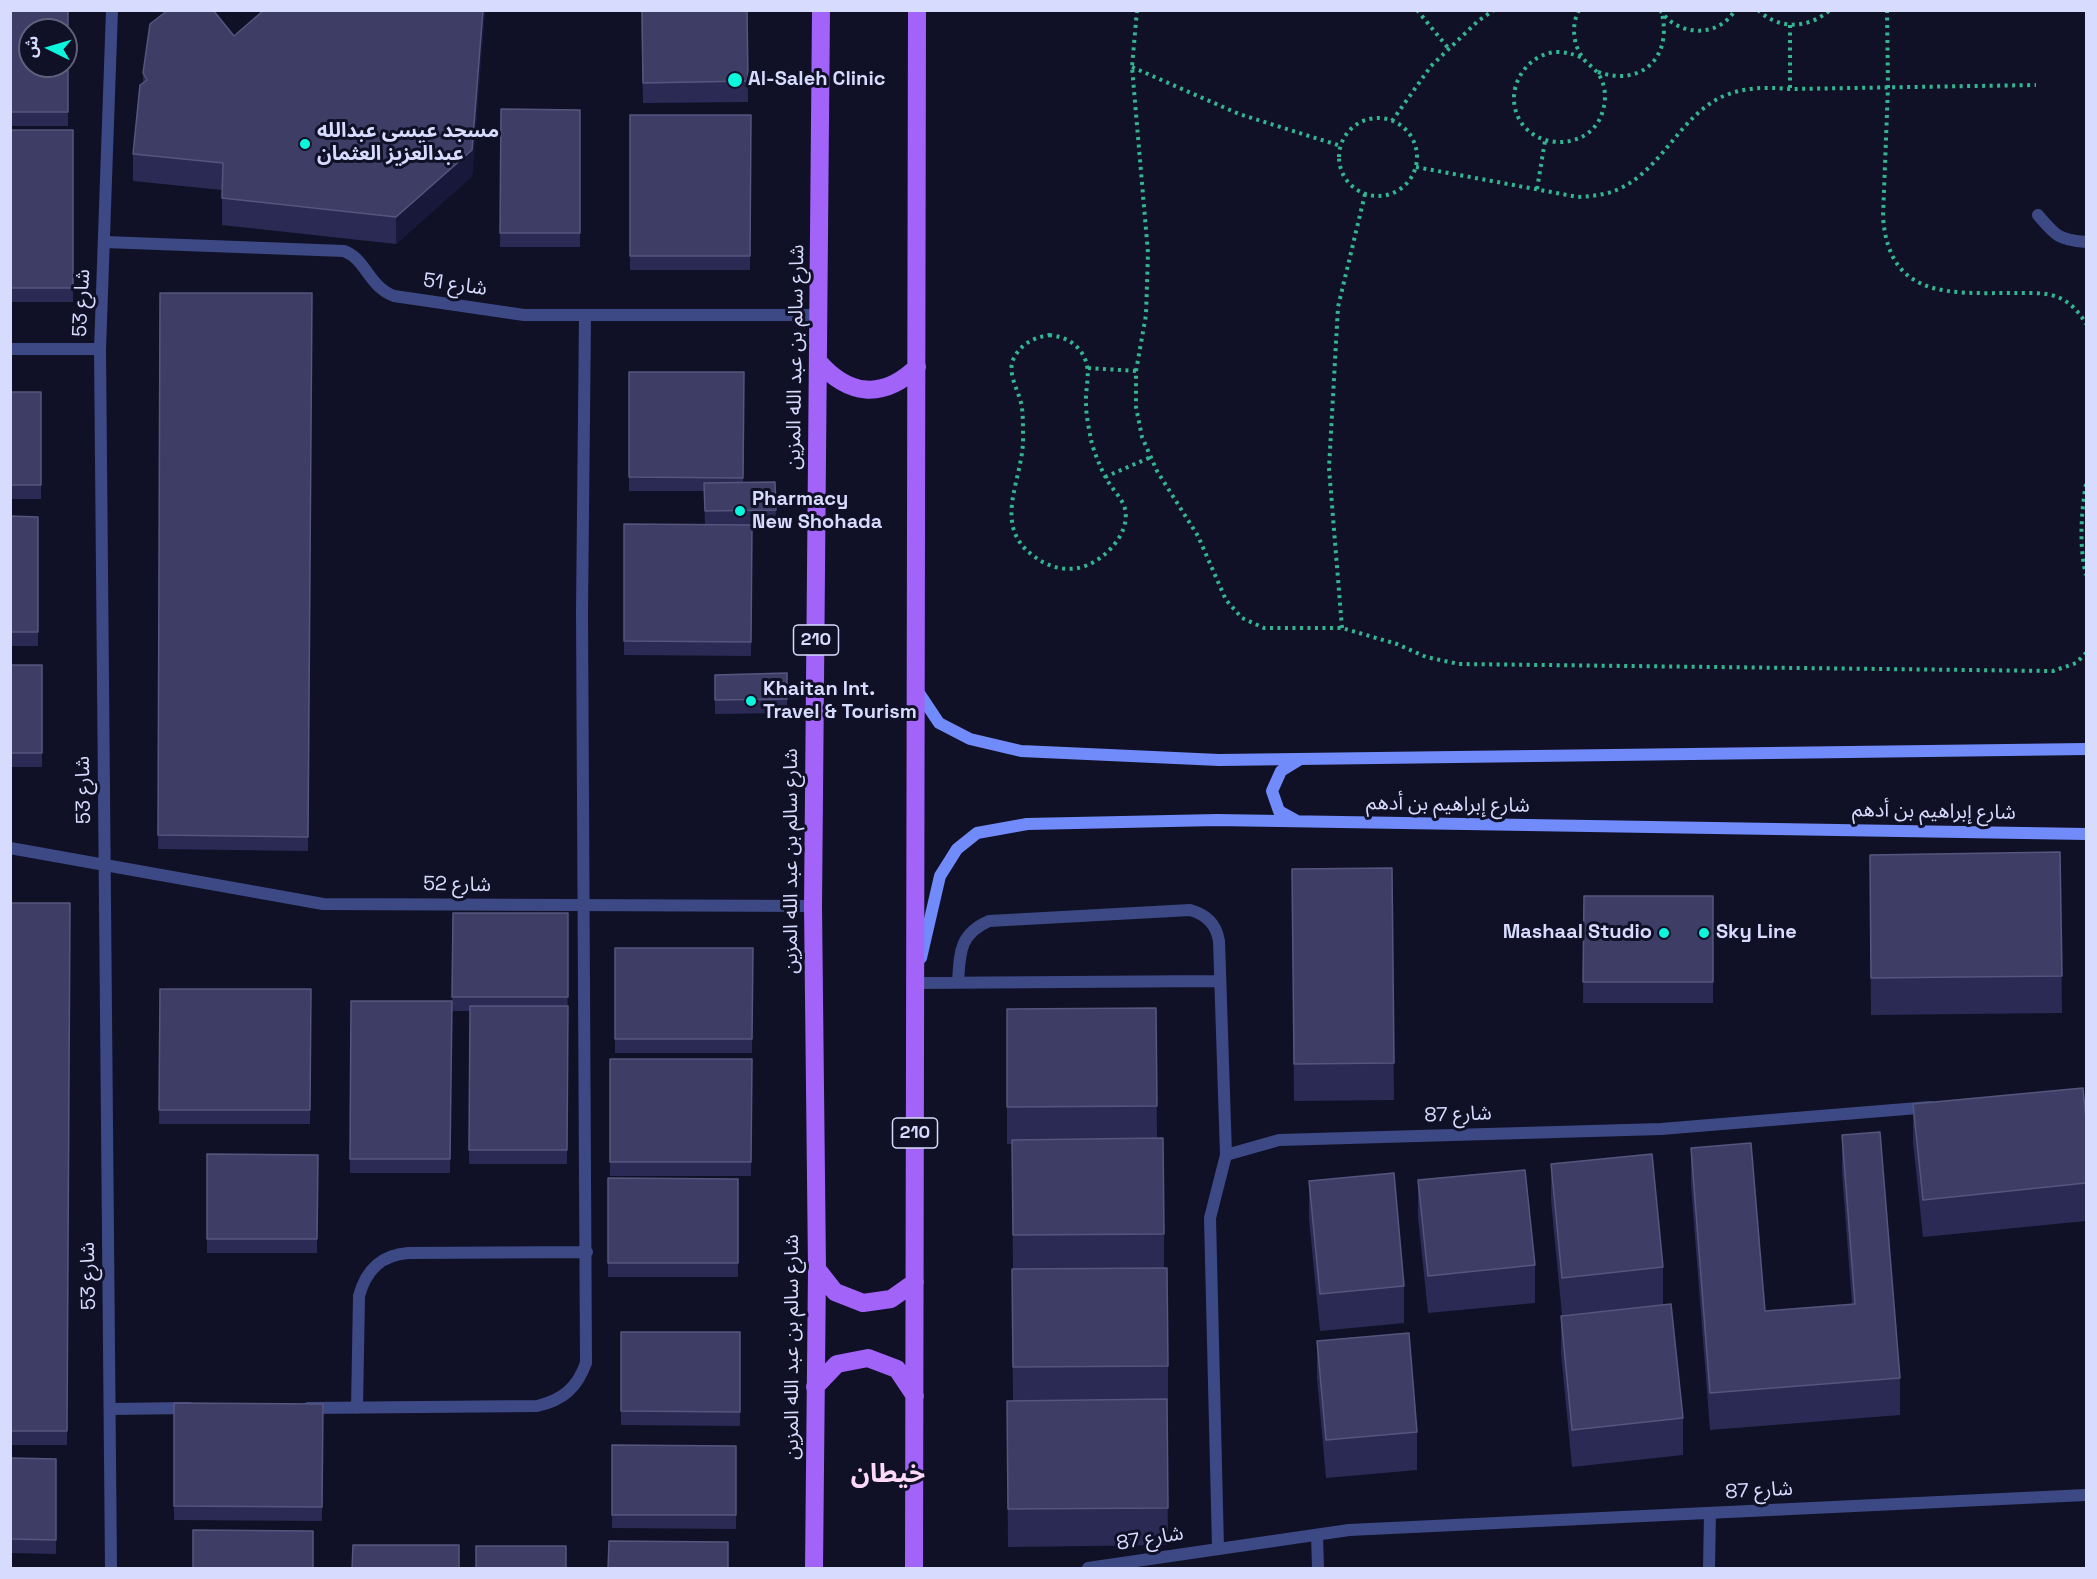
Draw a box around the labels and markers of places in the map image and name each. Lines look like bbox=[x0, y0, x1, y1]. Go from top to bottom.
place label: Al-Saleh Clinic bbox=[748, 68, 885, 92]
marker: Al-Saleh Clinic bbox=[726, 71, 744, 89]
place label: مسجد عيسى عبدالله عبدالعزيز العثمان bbox=[317, 120, 499, 167]
marker: مسجد عيسى عبدالله عبدالعزيز العثمان bbox=[298, 137, 312, 151]
place label: Pharmacy New Shohada bbox=[752, 488, 882, 535]
marker: Pharmacy New Shohada bbox=[733, 504, 747, 518]
place label: Khaitan Int. Travel & Tourism bbox=[763, 678, 917, 725]
marker: Khaitan Int. Travel & Tourism bbox=[744, 694, 758, 708]
place label: Mashaal Studio bbox=[1503, 921, 1652, 945]
place label: Sky Line bbox=[1716, 921, 1797, 945]
marker: Mashaal Studio bbox=[1657, 926, 1671, 940]
marker: Sky Line bbox=[1697, 926, 1711, 940]

